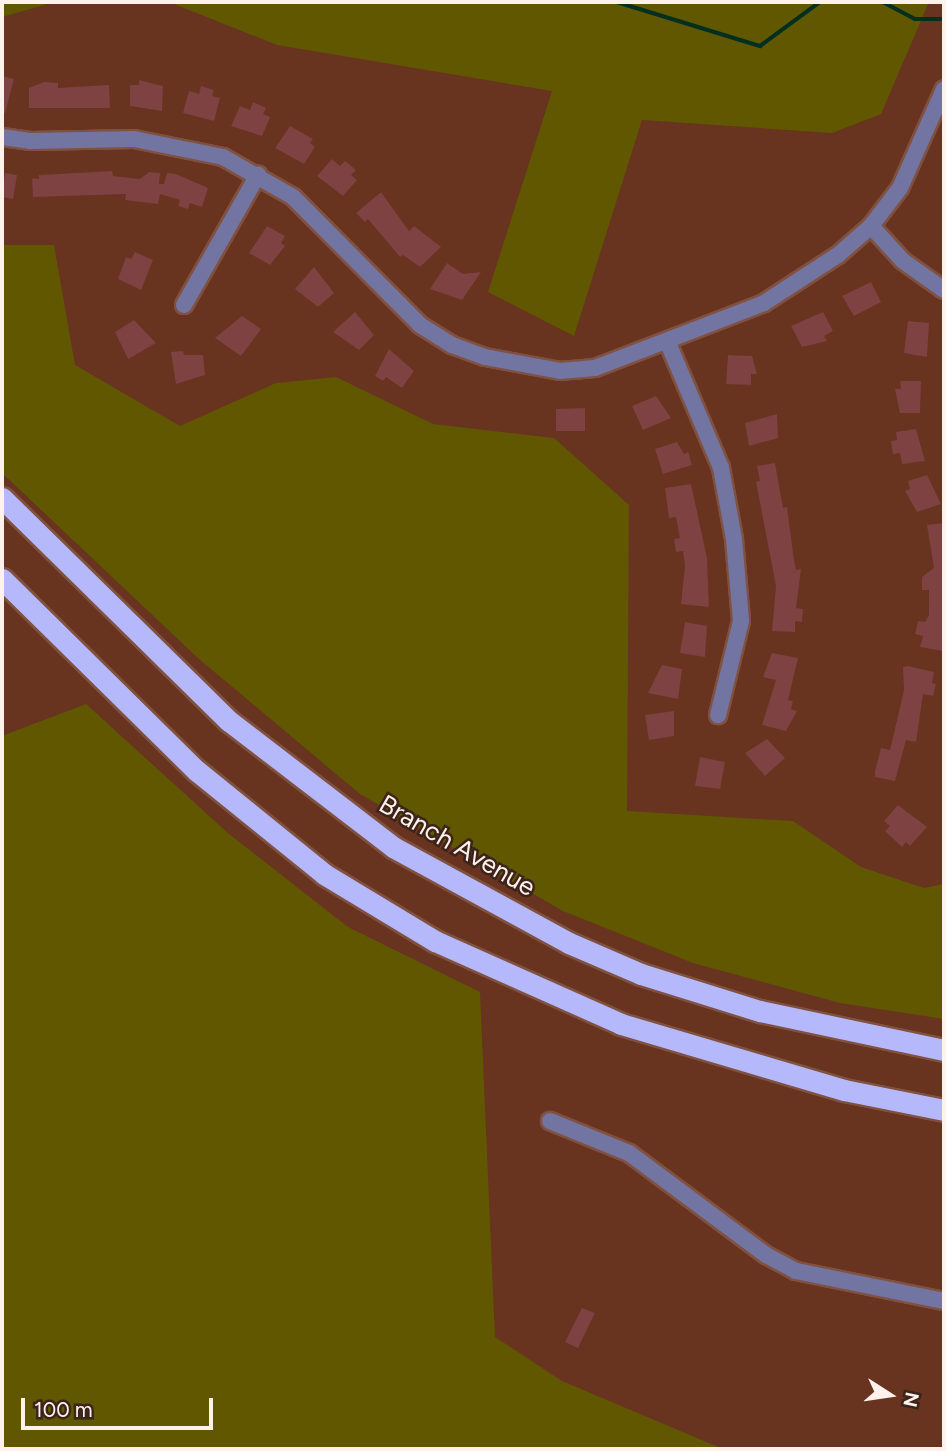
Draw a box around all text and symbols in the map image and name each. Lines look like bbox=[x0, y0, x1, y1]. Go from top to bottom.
street label: Branch Avenue bbox=[373, 789, 541, 903]
north arrow bbox=[855, 1360, 925, 1430]
scale bar bbox=[24, 1384, 217, 1428]
text: N bbox=[898, 1390, 924, 1409]
text: 100 m bbox=[34, 1397, 93, 1422]

